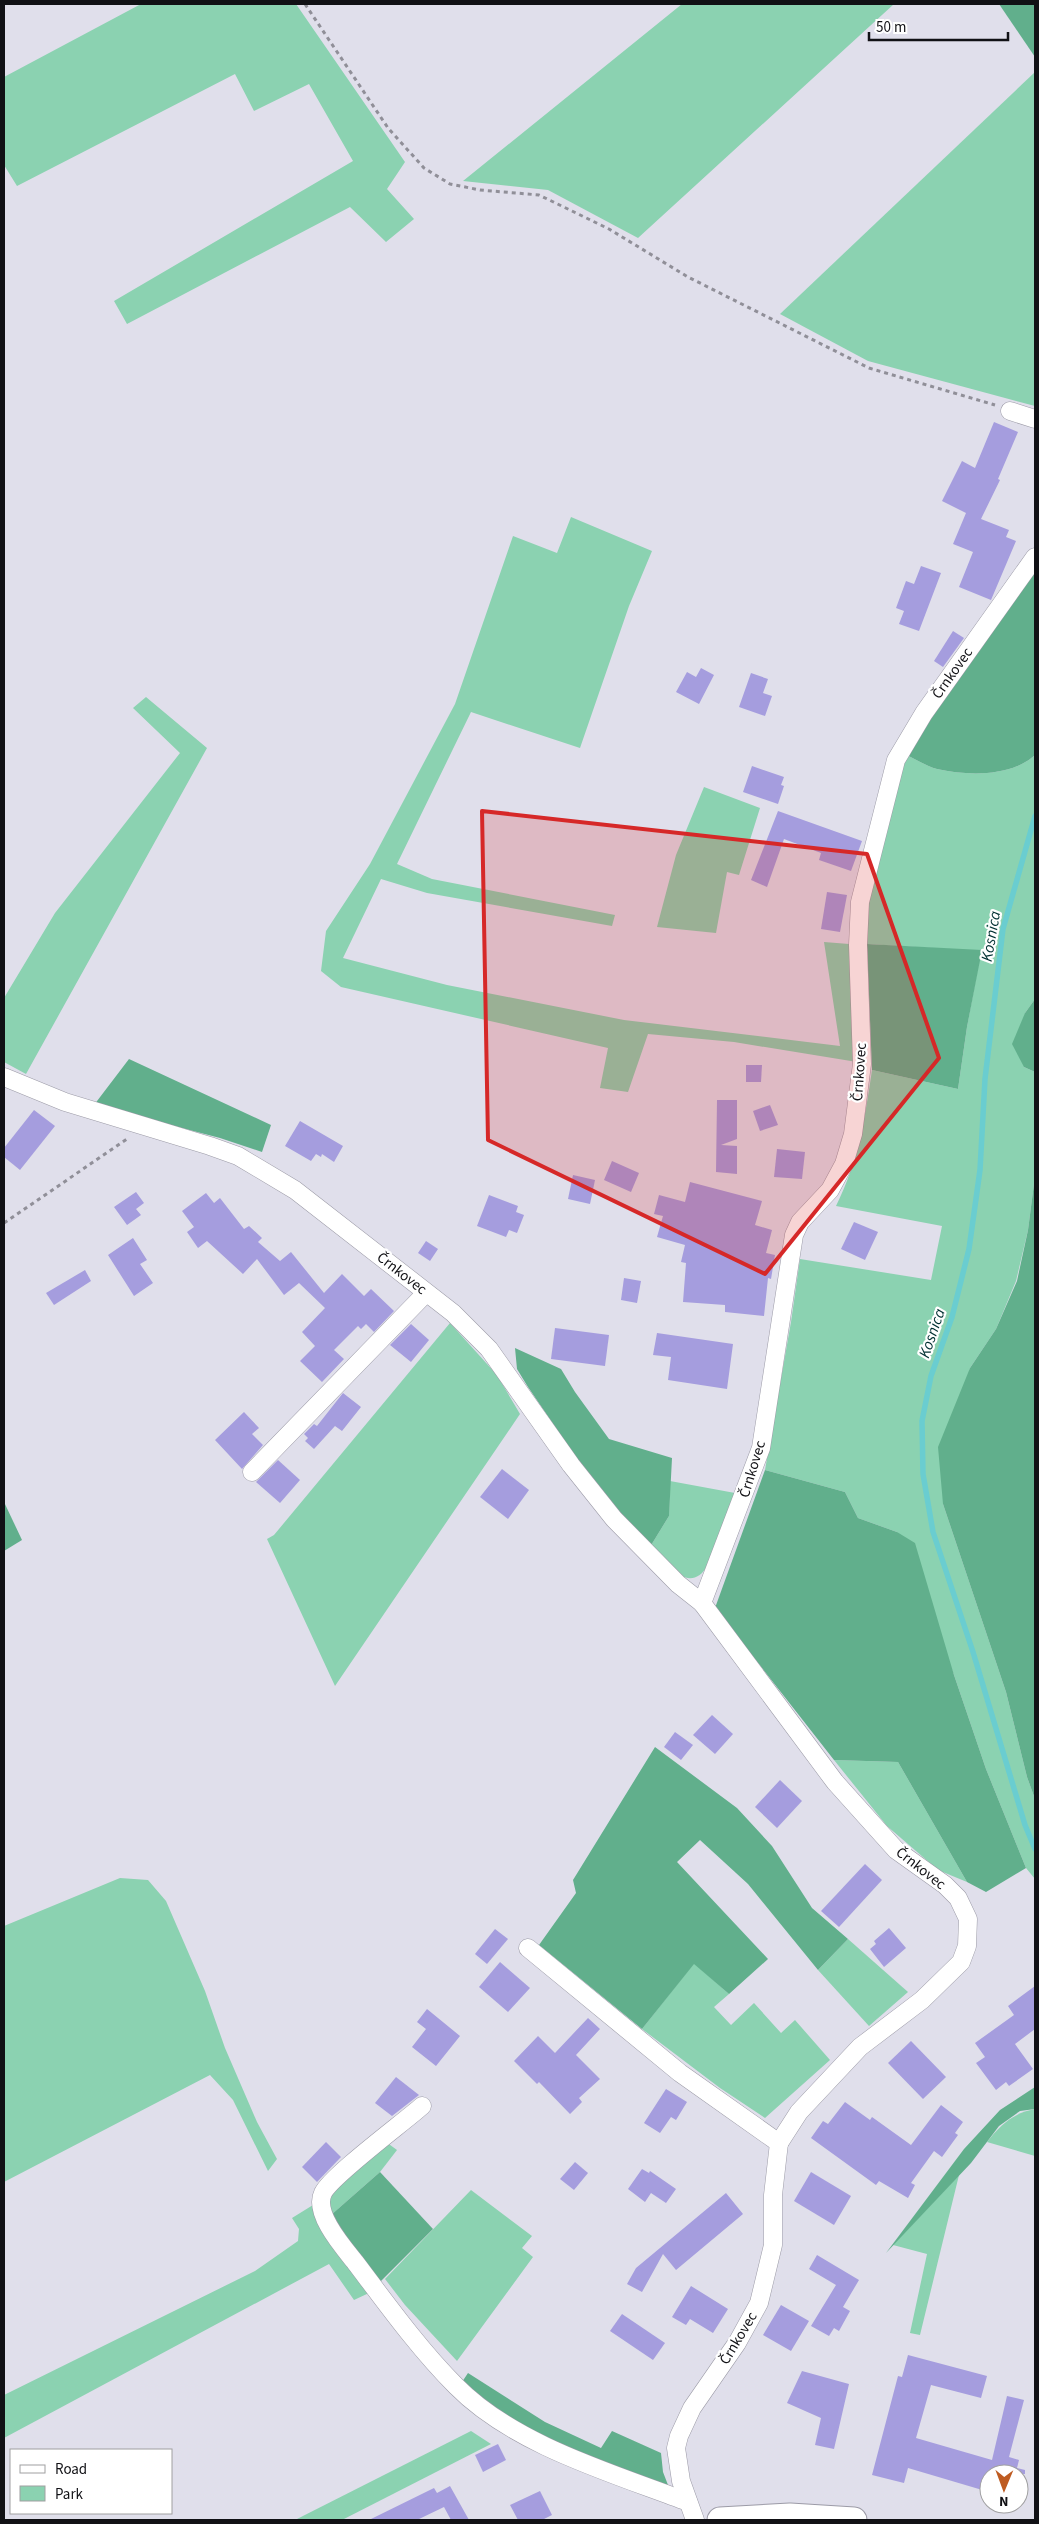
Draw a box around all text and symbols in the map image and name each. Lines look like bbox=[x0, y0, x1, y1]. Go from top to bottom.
scale bar bbox=[869, 10, 1008, 42]
text: 50 m bbox=[876, 17, 906, 38]
street label: Črnkovec bbox=[927, 643, 978, 703]
water label: Kosnica bbox=[976, 909, 1006, 963]
street label: Črnkovec bbox=[847, 1042, 872, 1102]
street label: Črnkovec bbox=[372, 1247, 431, 1300]
water label: Kosnica bbox=[913, 1305, 951, 1361]
street label: Črnkovec bbox=[734, 1438, 771, 1500]
street label: Črnkovec bbox=[891, 1842, 950, 1895]
street label: Črnkovec bbox=[714, 2308, 763, 2369]
legend bbox=[10, 2449, 172, 2514]
text: Road bbox=[55, 2459, 87, 2480]
north arrow bbox=[979, 2464, 1029, 2514]
text: Park bbox=[55, 2484, 84, 2505]
text: N bbox=[999, 2491, 1009, 2511]

